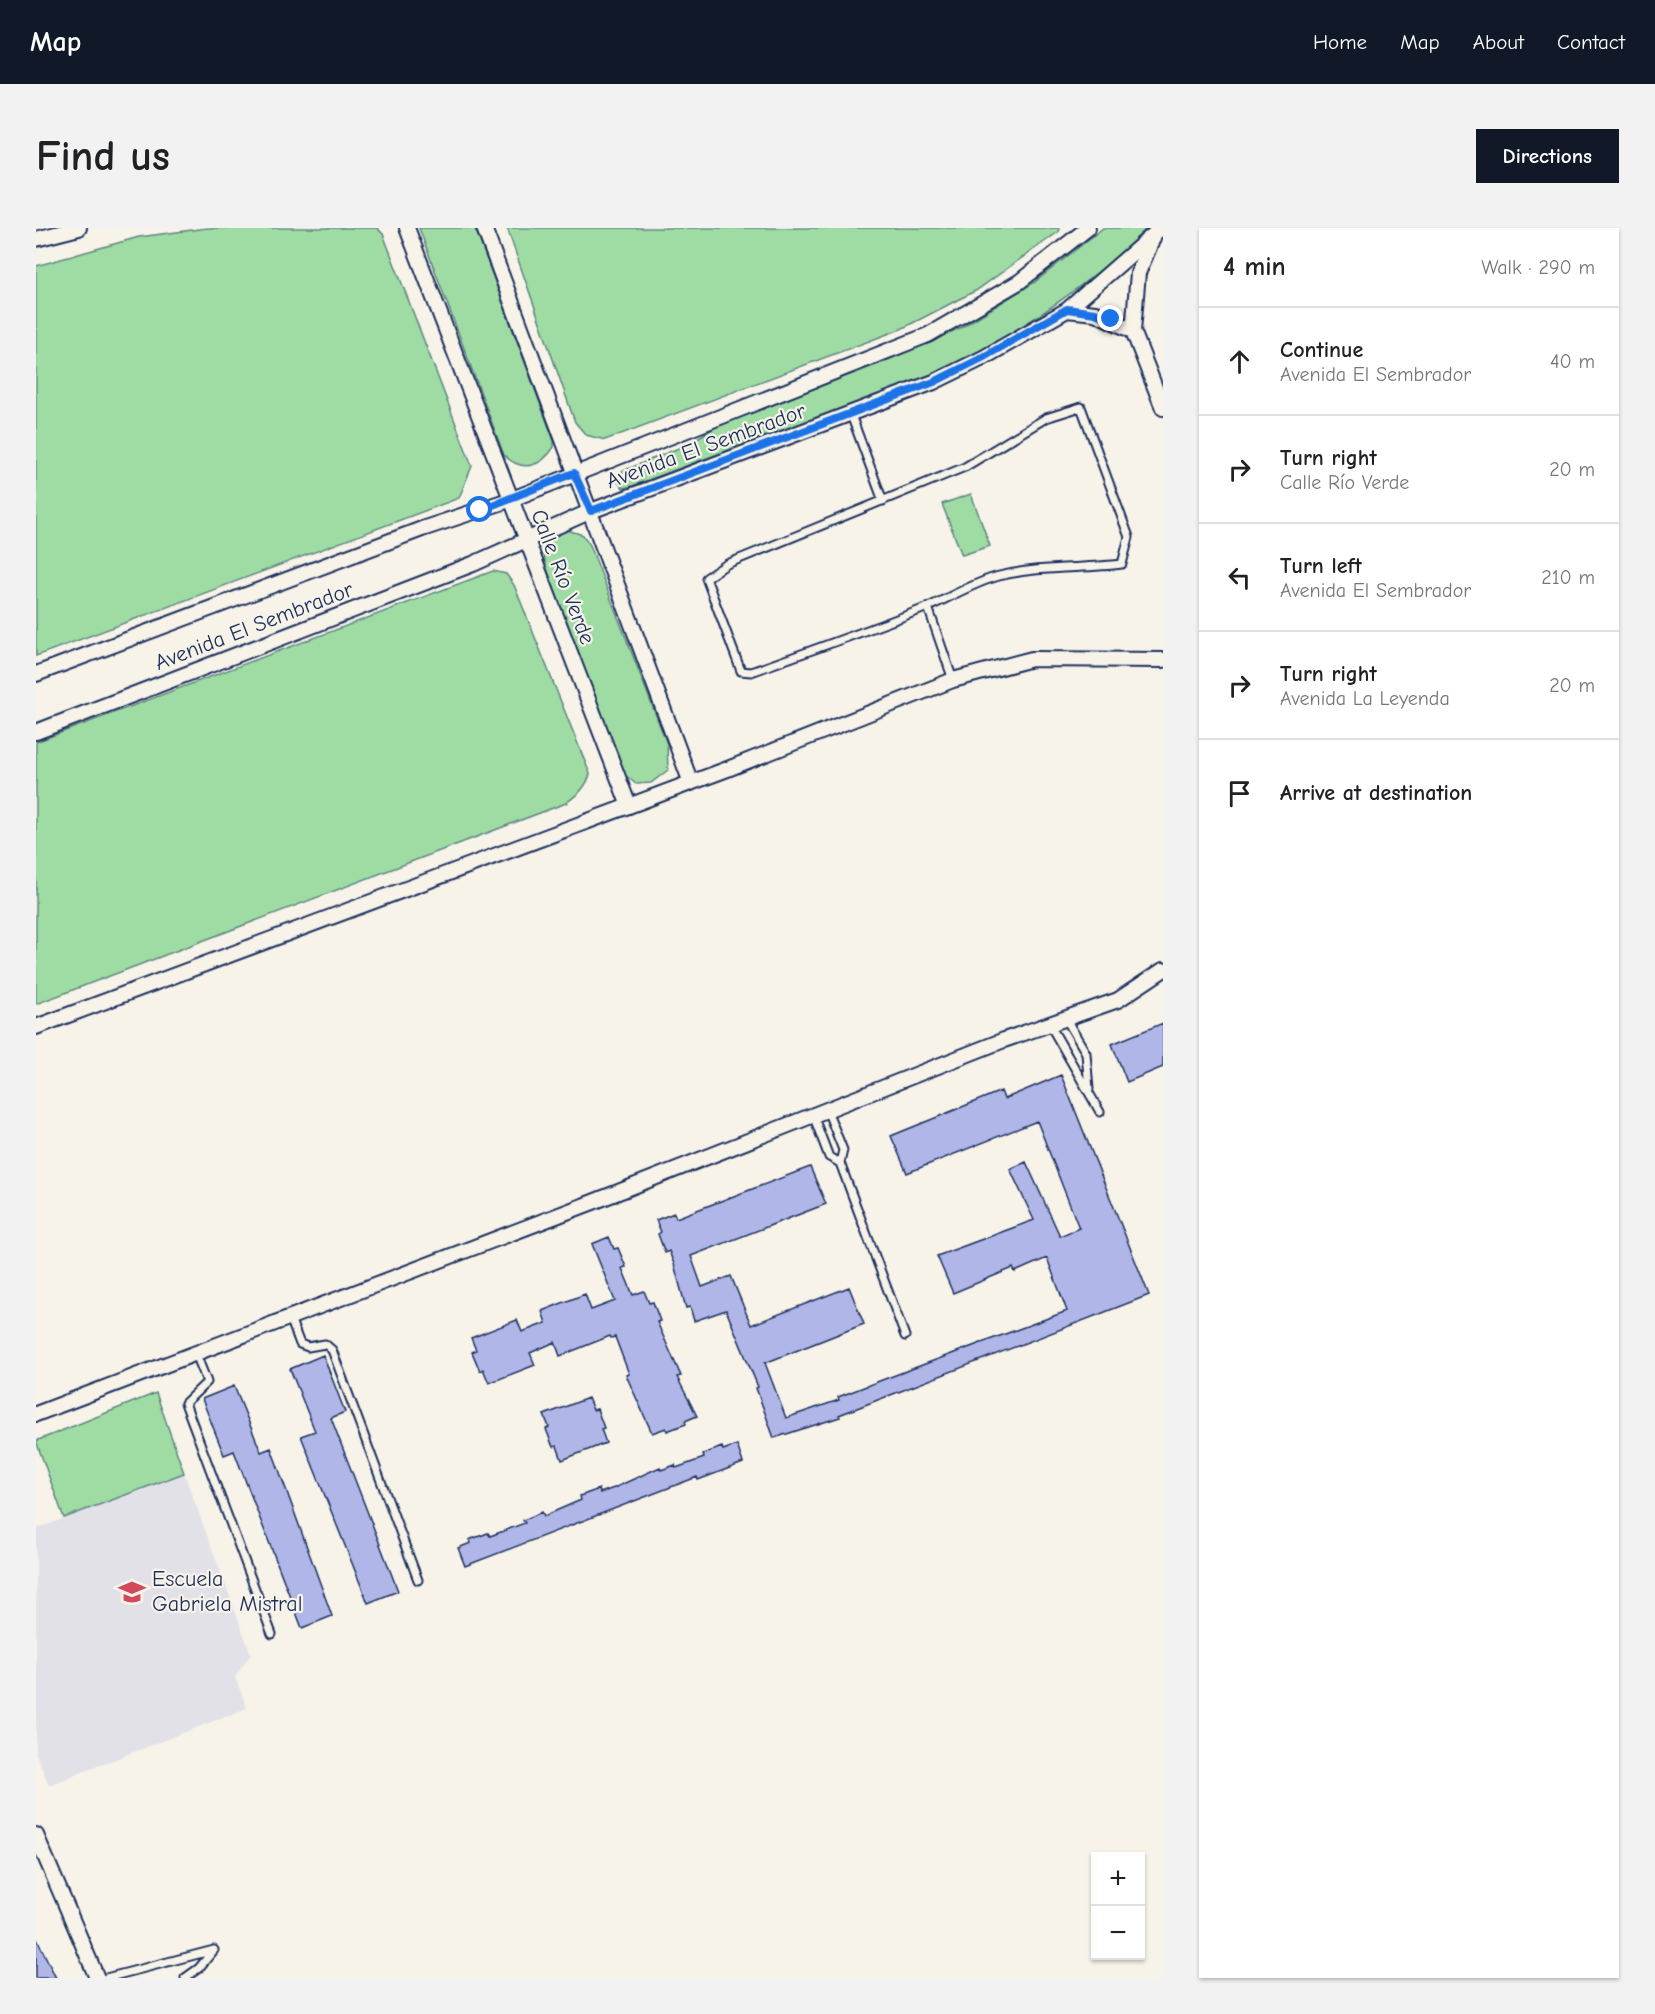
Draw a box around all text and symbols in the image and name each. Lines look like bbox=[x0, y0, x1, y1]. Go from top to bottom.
text: Map bbox=[30, 26, 81, 58]
text: Home bbox=[1313, 30, 1367, 54]
text: Map bbox=[1400, 30, 1440, 54]
text: About bbox=[1473, 30, 1524, 54]
text: Contact bbox=[1557, 30, 1625, 54]
button: Directions bbox=[1476, 129, 1619, 183]
text: Find us bbox=[36, 132, 170, 181]
text: 4 min bbox=[1223, 252, 1286, 282]
text: Walk · 290 m bbox=[1481, 256, 1595, 279]
route end bbox=[1097, 305, 1123, 331]
text: Continue bbox=[1280, 337, 1363, 363]
icon: ahead bbox=[1223, 345, 1256, 378]
text: 40 m bbox=[1550, 350, 1595, 373]
text: Avenida El Sembrador bbox=[1280, 363, 1471, 386]
street label: Avenida El Sembrador bbox=[603, 398, 810, 494]
text: Turn right bbox=[1280, 445, 1377, 471]
icon: right bbox=[1223, 453, 1256, 486]
text: 20 m bbox=[1549, 458, 1595, 481]
text: Calle Río Verde bbox=[1280, 471, 1409, 494]
route start bbox=[466, 496, 492, 522]
street label: Calle Río Verde bbox=[525, 506, 601, 648]
text: Turn left bbox=[1280, 553, 1362, 579]
icon: left bbox=[1223, 561, 1256, 594]
text: 210 m bbox=[1541, 566, 1595, 589]
street label: Avenida El Sembrador bbox=[151, 576, 357, 676]
text: Avenida El Sembrador bbox=[1280, 579, 1471, 602]
text: Turn right bbox=[1280, 661, 1377, 687]
icon: right bbox=[1223, 669, 1256, 702]
text: 20 m bbox=[1549, 674, 1595, 697]
text: Avenida La Leyenda bbox=[1280, 687, 1450, 710]
icon: arrive bbox=[1223, 777, 1256, 810]
text: Arrive at destination bbox=[1280, 780, 1472, 806]
place label: Escuela Gabriela Mistral bbox=[152, 1566, 303, 1617]
school or university icon: Escuela Gabriela Mistral bbox=[117, 1577, 147, 1607]
map controls bbox=[1091, 1852, 1145, 1960]
button: + bbox=[1091, 1852, 1145, 1906]
button: − bbox=[1091, 1906, 1145, 1960]

